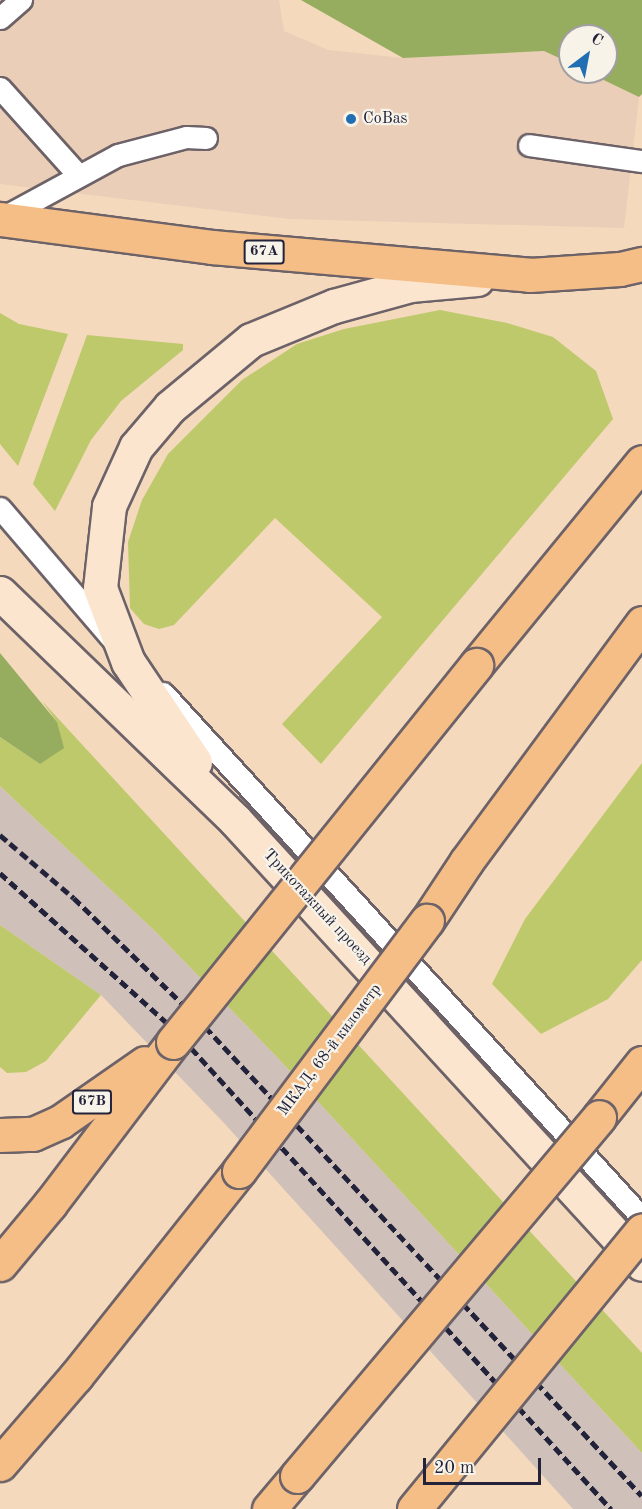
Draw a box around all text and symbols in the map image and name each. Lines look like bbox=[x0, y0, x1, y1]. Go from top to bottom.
north arrow bbox=[558, 24, 618, 84]
text: С bbox=[588, 31, 605, 50]
place label: CoBas bbox=[363, 109, 408, 129]
marker: CoBas bbox=[344, 112, 358, 126]
road number: 67A bbox=[243, 240, 285, 264]
street label: Трикотажный проезд bbox=[259, 845, 375, 969]
street label: МКАД, 68-й километр bbox=[274, 980, 386, 1120]
road number: 67B bbox=[71, 1090, 113, 1114]
scale bar bbox=[426, 1446, 544, 1484]
text: 20 m bbox=[434, 1459, 474, 1477]

